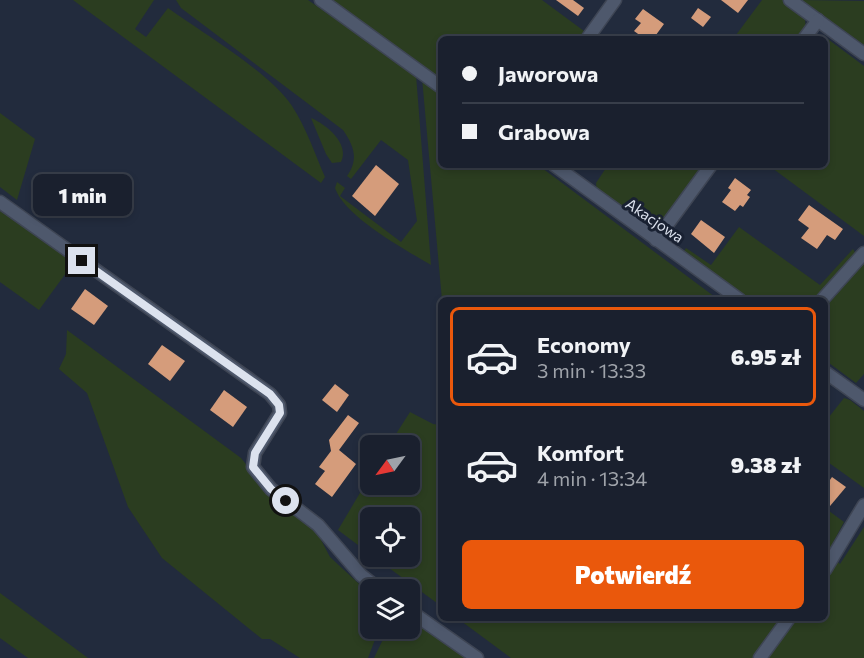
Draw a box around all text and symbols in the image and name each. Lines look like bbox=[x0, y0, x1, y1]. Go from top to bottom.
text: Jaworowa bbox=[498, 60, 598, 87]
text: Grabowa bbox=[498, 118, 590, 145]
callout: 1 min bbox=[32, 174, 132, 216]
text: 1 min bbox=[58, 183, 107, 207]
street label: Akacjowa bbox=[623, 194, 687, 246]
route end bbox=[68, 247, 95, 274]
icon: car bbox=[465, 330, 519, 384]
text: Economy bbox=[537, 331, 631, 358]
text: 6.95 zł bbox=[731, 343, 801, 370]
text: 3 min · 13:33 bbox=[537, 358, 646, 382]
north arrow bbox=[360, 435, 420, 495]
map controls bbox=[360, 435, 420, 639]
icon: car bbox=[465, 438, 519, 492]
text: Komfort bbox=[537, 439, 624, 466]
text: 9.38 zł bbox=[730, 451, 801, 478]
text: 4 min · 13:34 bbox=[537, 466, 647, 490]
route start bbox=[272, 487, 299, 514]
button: locate bbox=[360, 507, 420, 567]
button: Potwierdź bbox=[462, 540, 804, 609]
button: layers bbox=[360, 579, 420, 639]

